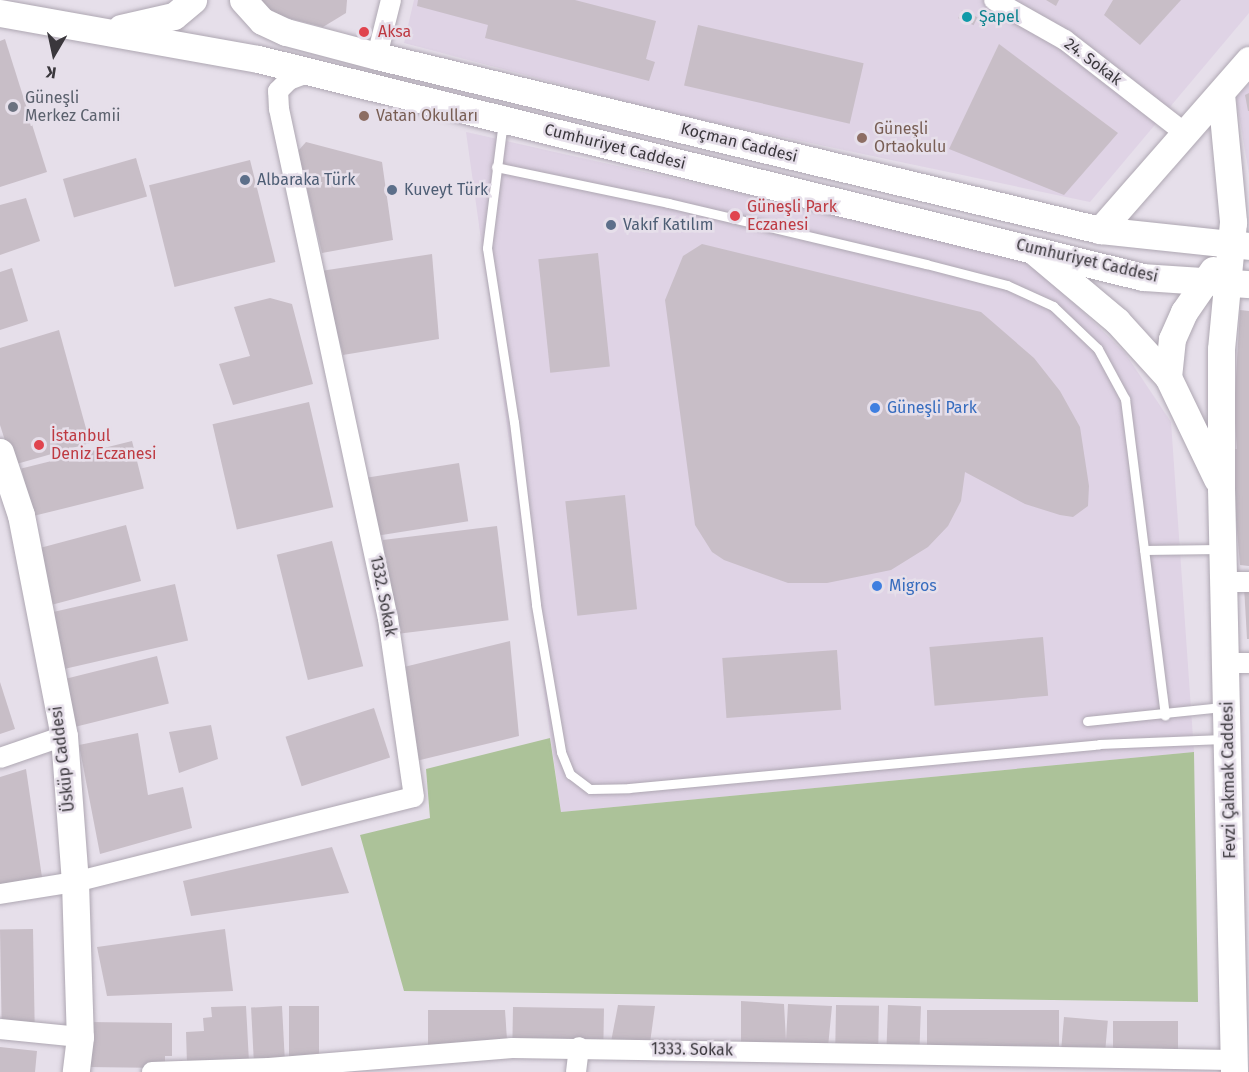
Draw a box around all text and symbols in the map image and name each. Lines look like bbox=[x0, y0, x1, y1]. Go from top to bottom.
place label: Şapel bbox=[979, 7, 1019, 27]
marker: Şapel bbox=[960, 10, 974, 24]
place label: Aksa bbox=[378, 22, 411, 42]
marker: Aksa bbox=[355, 23, 373, 41]
north arrow bbox=[24, 24, 84, 84]
street label: 24. Sokak bbox=[1060, 34, 1126, 90]
text: K bbox=[45, 62, 58, 82]
place label: Güneşli Merkez Camii bbox=[25, 88, 120, 126]
marker: Güneşli Merkez Camii bbox=[6, 100, 20, 114]
place label: Vatan Okulları bbox=[376, 106, 478, 126]
marker: Vatan Okulları bbox=[357, 109, 371, 123]
street label: Koçman Caddesi bbox=[679, 119, 799, 167]
place label: Güneşli Ortaokulu bbox=[874, 119, 946, 157]
street label: Cumhuriyet Caddesi bbox=[542, 120, 688, 174]
marker: Güneşli Ortaokulu bbox=[855, 131, 869, 145]
place label: Albaraka Türk bbox=[257, 170, 355, 190]
marker: Albaraka Türk bbox=[238, 173, 252, 187]
place label: Kuveyt Türk bbox=[404, 180, 488, 200]
marker: Kuveyt Türk bbox=[385, 183, 399, 197]
place label: Güneşli Park Eczanesi bbox=[747, 197, 837, 235]
marker: Güneşli Park Eczanesi bbox=[728, 209, 742, 223]
place label: Vakıf Katılım bbox=[623, 215, 713, 235]
marker: Vakıf Katılım bbox=[604, 218, 618, 232]
street label: Cumhuriyet Caddesi bbox=[1014, 235, 1160, 287]
place label: Güneşli Park bbox=[887, 398, 977, 418]
marker: Güneşli Park bbox=[868, 401, 882, 415]
place label: İstanbul Deniz Eczanesi bbox=[51, 426, 157, 464]
marker: İstanbul Deniz Eczanesi bbox=[32, 438, 46, 452]
street label: 1332. Sokak bbox=[366, 554, 400, 638]
place label: Migros bbox=[889, 576, 937, 596]
marker: Migros bbox=[870, 579, 884, 593]
street label: Fevzi Çakmak Caddesi bbox=[1218, 701, 1240, 859]
street label: Üsküp Caddesi bbox=[47, 705, 79, 813]
street label: 1333. Sokak bbox=[651, 1040, 733, 1060]

